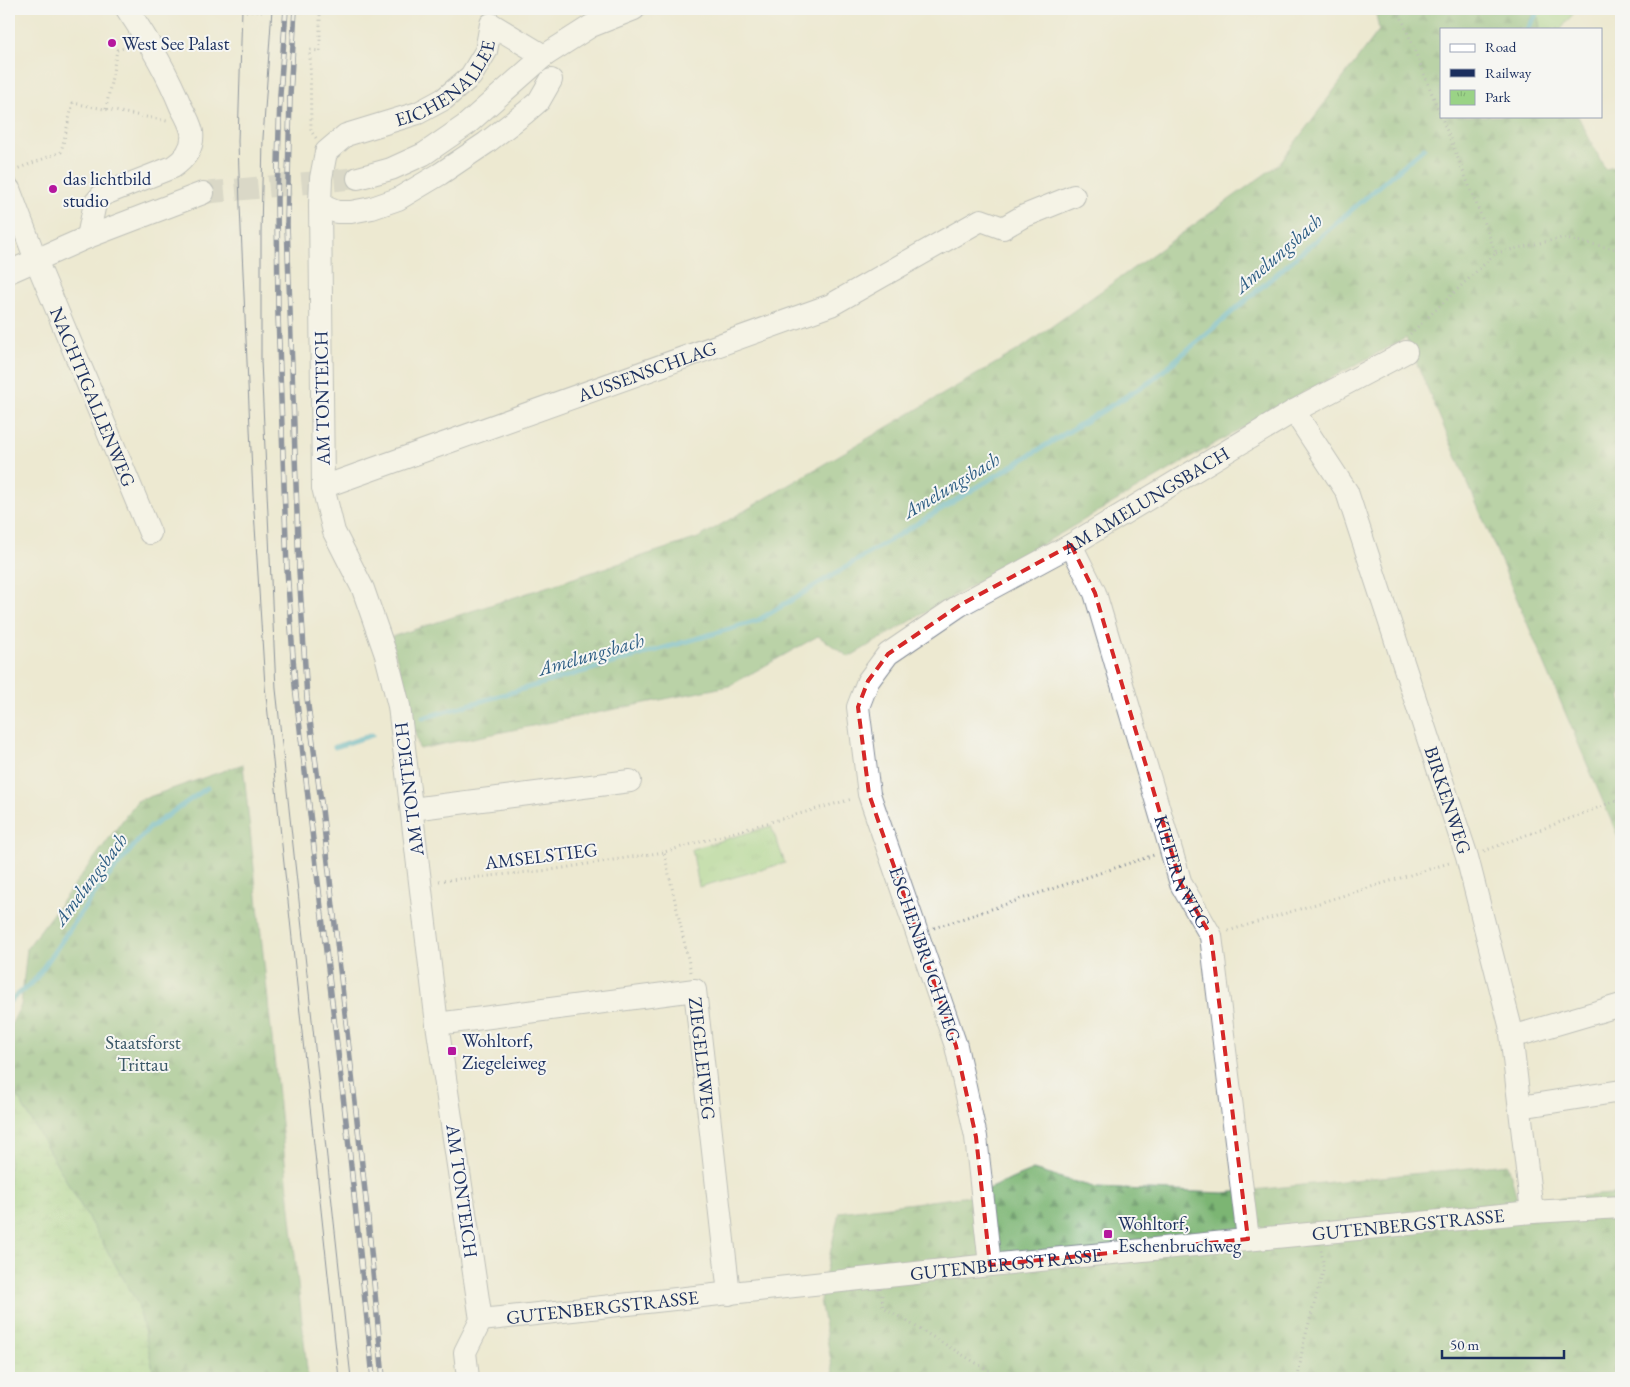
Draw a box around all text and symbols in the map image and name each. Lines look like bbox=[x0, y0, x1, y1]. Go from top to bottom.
legend bbox=[1440, 28, 1602, 118]
place label: West See Palast bbox=[122, 31, 229, 56]
marker: West See Palast bbox=[106, 37, 118, 49]
text: Road bbox=[1485, 37, 1517, 56]
street label: EICHENALLEE bbox=[392, 38, 500, 132]
text: Railway bbox=[1485, 63, 1532, 82]
text: Park bbox=[1485, 87, 1512, 106]
place label: das lichtbild studio bbox=[63, 166, 152, 213]
marker: das lichtbild studio bbox=[47, 183, 59, 195]
water label: Amelungsbach bbox=[1227, 207, 1328, 300]
street label: NACHTIGALLENWEG bbox=[44, 303, 142, 490]
street label: AM TONTEICH bbox=[308, 330, 336, 467]
street label: AUSSENSCHLAG bbox=[573, 335, 720, 408]
street label: AM AMELUNGSBACH bbox=[1057, 440, 1234, 560]
water label: Amelungsbach bbox=[896, 446, 1005, 525]
water label: Amelungsbach bbox=[533, 626, 647, 682]
street label: AM TONTEICH bbox=[388, 721, 430, 858]
street label: BIRKENWEG bbox=[1419, 743, 1478, 857]
street label: KIEFERNWEG bbox=[1149, 812, 1217, 933]
water label: Amelungsbach bbox=[46, 827, 133, 932]
street label: AMSELSTIEG bbox=[482, 837, 599, 875]
street label: ESCHENBRUCHWEG bbox=[883, 863, 967, 1045]
street label: ZIEGELEIWEG bbox=[683, 996, 722, 1121]
place label: Wohltorf, Ziegeleiweg bbox=[462, 1028, 547, 1075]
park label: Staatsforst Trittau bbox=[105, 1030, 181, 1077]
marker: Wohltorf, Ziegeleiweg bbox=[446, 1045, 458, 1057]
street label: AM TONTEICH bbox=[440, 1122, 484, 1259]
street label: GUTENBERGSTRASSE bbox=[1311, 1202, 1506, 1246]
place label: Wohltorf, Eschenbruchweg bbox=[1118, 1211, 1242, 1258]
marker: Wohltorf, Eschenbruchweg bbox=[1102, 1228, 1114, 1240]
street label: GUTENBERGSTRASSE bbox=[909, 1242, 1104, 1286]
street label: GUTENBERGSTRASSE bbox=[505, 1284, 700, 1330]
scale bar bbox=[1442, 1327, 1565, 1359]
text: 50 m bbox=[1450, 1335, 1479, 1354]

